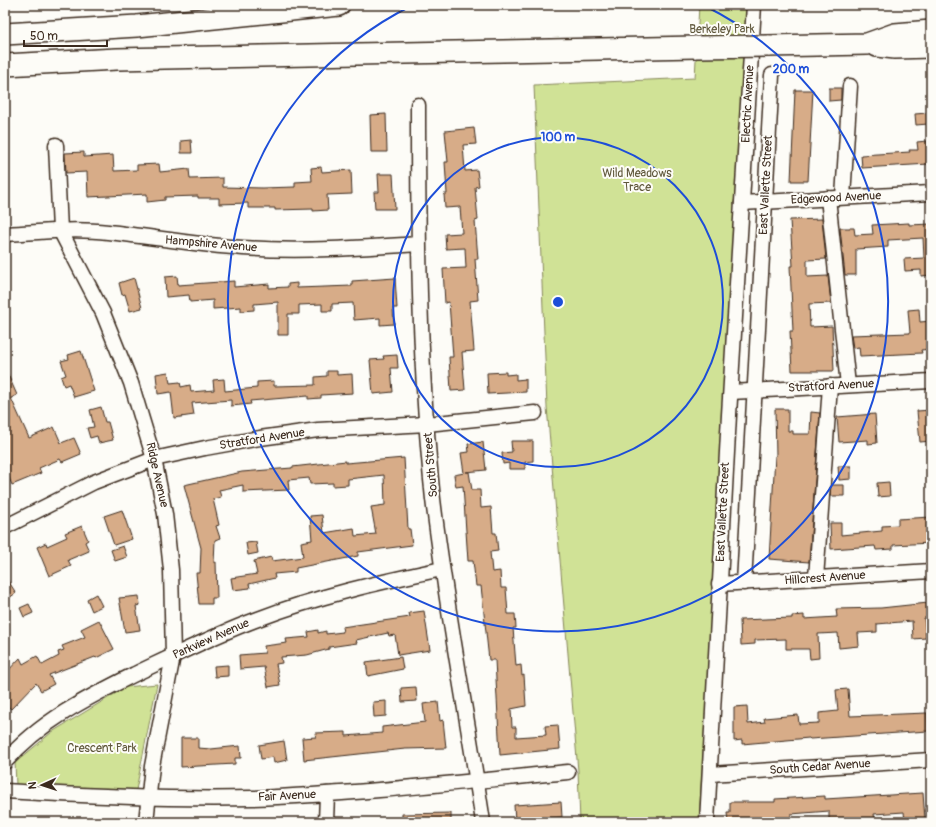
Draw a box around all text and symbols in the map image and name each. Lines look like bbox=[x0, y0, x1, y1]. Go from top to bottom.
scale bar bbox=[24, 22, 107, 48]
park label: Berkeley Park bbox=[689, 22, 755, 37]
text: 50 m bbox=[30, 29, 58, 44]
text: 200 m bbox=[773, 62, 810, 77]
street label: Electric Avenue bbox=[738, 65, 758, 143]
text: 100 m bbox=[541, 130, 576, 145]
street label: East Vallette Street bbox=[756, 135, 776, 235]
park label: Wild Meadows Trace bbox=[602, 166, 672, 195]
street label: Edgewood Avenue bbox=[790, 188, 882, 208]
street label: Hampshire Avenue bbox=[164, 233, 258, 255]
centre of rings bbox=[551, 295, 565, 309]
street label: Stratford Avenue bbox=[788, 376, 875, 396]
street label: Stratford Avenue bbox=[218, 425, 306, 453]
street label: South Street bbox=[421, 432, 441, 498]
street label: Ridge Avenue bbox=[142, 441, 172, 509]
street label: East Vallette Street bbox=[713, 462, 733, 562]
street label: Hillcrest Avenue bbox=[784, 568, 866, 588]
street label: Parkview Avenue bbox=[170, 615, 252, 663]
park label: Crescent Park bbox=[67, 741, 137, 756]
street label: South Cedar Avenue bbox=[769, 756, 871, 778]
north arrow bbox=[22, 765, 62, 805]
text: N bbox=[26, 781, 39, 790]
street label: Fair Avenue bbox=[258, 787, 316, 805]

